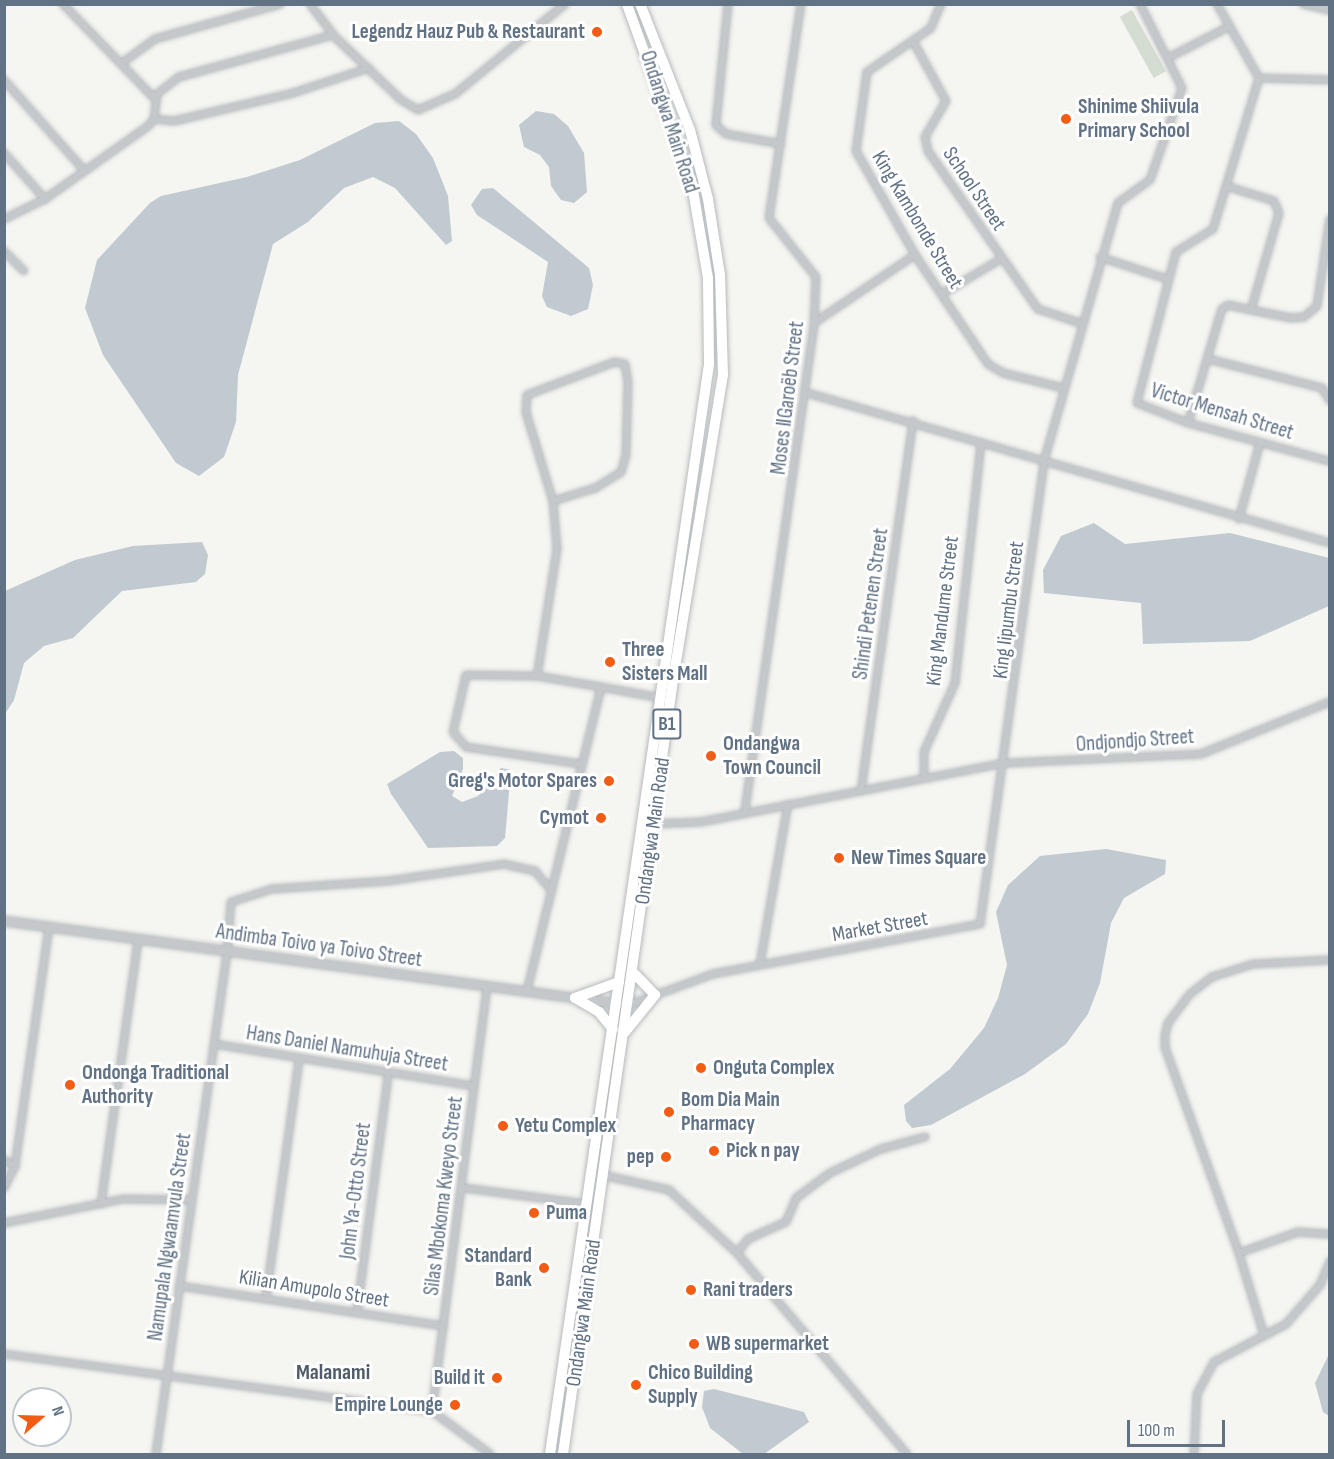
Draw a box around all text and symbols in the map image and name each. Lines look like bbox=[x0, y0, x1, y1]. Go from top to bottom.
place label: Legendz Hauz Pub & Restaurant bbox=[352, 19, 585, 45]
marker: Legendz Hauz Pub & Restaurant bbox=[590, 25, 604, 39]
street label: Ondangwa Main Road bbox=[634, 48, 704, 196]
place label: Shinime Shiivula Primary School bbox=[1078, 94, 1199, 144]
marker: Shinime Shiivula Primary School bbox=[1059, 112, 1073, 126]
street label: School Street bbox=[937, 142, 1011, 236]
street label: King Kambonde Street bbox=[866, 146, 968, 294]
street label: Moses ǁGaroëb Street bbox=[766, 320, 810, 476]
street label: Victor Mensah Street bbox=[1148, 378, 1296, 446]
street label: Shindi Petenen Street bbox=[848, 527, 894, 681]
street label: King Mandume Street bbox=[921, 535, 965, 687]
street label: King Iipumbu Street bbox=[988, 540, 1030, 680]
place label: Three Sisters Mall bbox=[622, 637, 708, 687]
marker: Three Sisters Mall bbox=[603, 655, 617, 669]
road number: B1 bbox=[652, 707, 682, 741]
street label: Ondjondjo Street bbox=[1075, 724, 1195, 758]
place label: Ondangwa Town Council bbox=[723, 731, 821, 781]
marker: Ondangwa Town Council bbox=[704, 749, 718, 763]
street label: Ondangwa Main Road bbox=[630, 756, 676, 906]
place label: Greg's Motor Spares bbox=[448, 768, 597, 794]
marker: Greg's Motor Spares bbox=[602, 774, 616, 788]
place label: Cymot bbox=[540, 805, 589, 831]
marker: Cymot bbox=[594, 811, 608, 825]
place label: New Times Square bbox=[851, 845, 986, 871]
marker: New Times Square bbox=[832, 851, 846, 865]
street label: Market Street bbox=[830, 906, 930, 948]
street label: Andimba Toivo ya Toivo Street bbox=[214, 919, 424, 973]
street label: Hans Daniel Namuhuja Street bbox=[244, 1021, 450, 1077]
place label: Onguta Complex bbox=[713, 1055, 835, 1081]
place label: Ondonga Traditional Authority bbox=[82, 1060, 229, 1110]
marker: Onguta Complex bbox=[694, 1061, 708, 1075]
marker: Ondonga Traditional Authority bbox=[63, 1078, 77, 1092]
place label: Bom Dia Main Pharmacy bbox=[681, 1087, 780, 1137]
street label: Silas Mbokoma Kweyo Street bbox=[419, 1095, 469, 1297]
marker: Bom Dia Main Pharmacy bbox=[662, 1105, 676, 1119]
place label: Yetu Complex bbox=[515, 1113, 616, 1139]
marker: Yetu Complex bbox=[496, 1119, 510, 1133]
street label: John Ya-Otto Street bbox=[335, 1121, 377, 1261]
street label: Namupala Ngwaamvula Street bbox=[143, 1131, 197, 1343]
place label: Pick n pay bbox=[726, 1138, 800, 1164]
place label: pep bbox=[627, 1144, 654, 1170]
marker: Pick n pay bbox=[707, 1144, 721, 1158]
marker: pep bbox=[659, 1150, 673, 1164]
place label: Puma bbox=[546, 1200, 587, 1226]
marker: Puma bbox=[527, 1206, 541, 1220]
street label: Ondangwa Main Road bbox=[561, 1238, 607, 1388]
place label: Standard Bank bbox=[465, 1243, 532, 1293]
marker: Standard Bank bbox=[537, 1261, 551, 1275]
street label: Kilian Amupolo Street bbox=[237, 1265, 391, 1313]
place label: Rani traders bbox=[703, 1277, 793, 1303]
marker: Rani traders bbox=[684, 1283, 698, 1297]
place label: WB supermarket bbox=[706, 1331, 829, 1357]
marker: WB supermarket bbox=[687, 1337, 701, 1351]
district label: Malanami bbox=[296, 1360, 370, 1386]
place label: Chico Building Supply bbox=[648, 1360, 753, 1410]
place label: Build it bbox=[434, 1365, 485, 1391]
marker: Build it bbox=[490, 1371, 504, 1385]
marker: Chico Building Supply bbox=[629, 1378, 643, 1392]
north arrow bbox=[12, 1387, 72, 1447]
place label: Empire Lounge bbox=[335, 1392, 443, 1418]
marker: Empire Lounge bbox=[448, 1398, 462, 1412]
text: N bbox=[47, 1404, 68, 1419]
scale bar bbox=[1130, 1408, 1228, 1446]
text: 100 m bbox=[1138, 1420, 1175, 1441]

